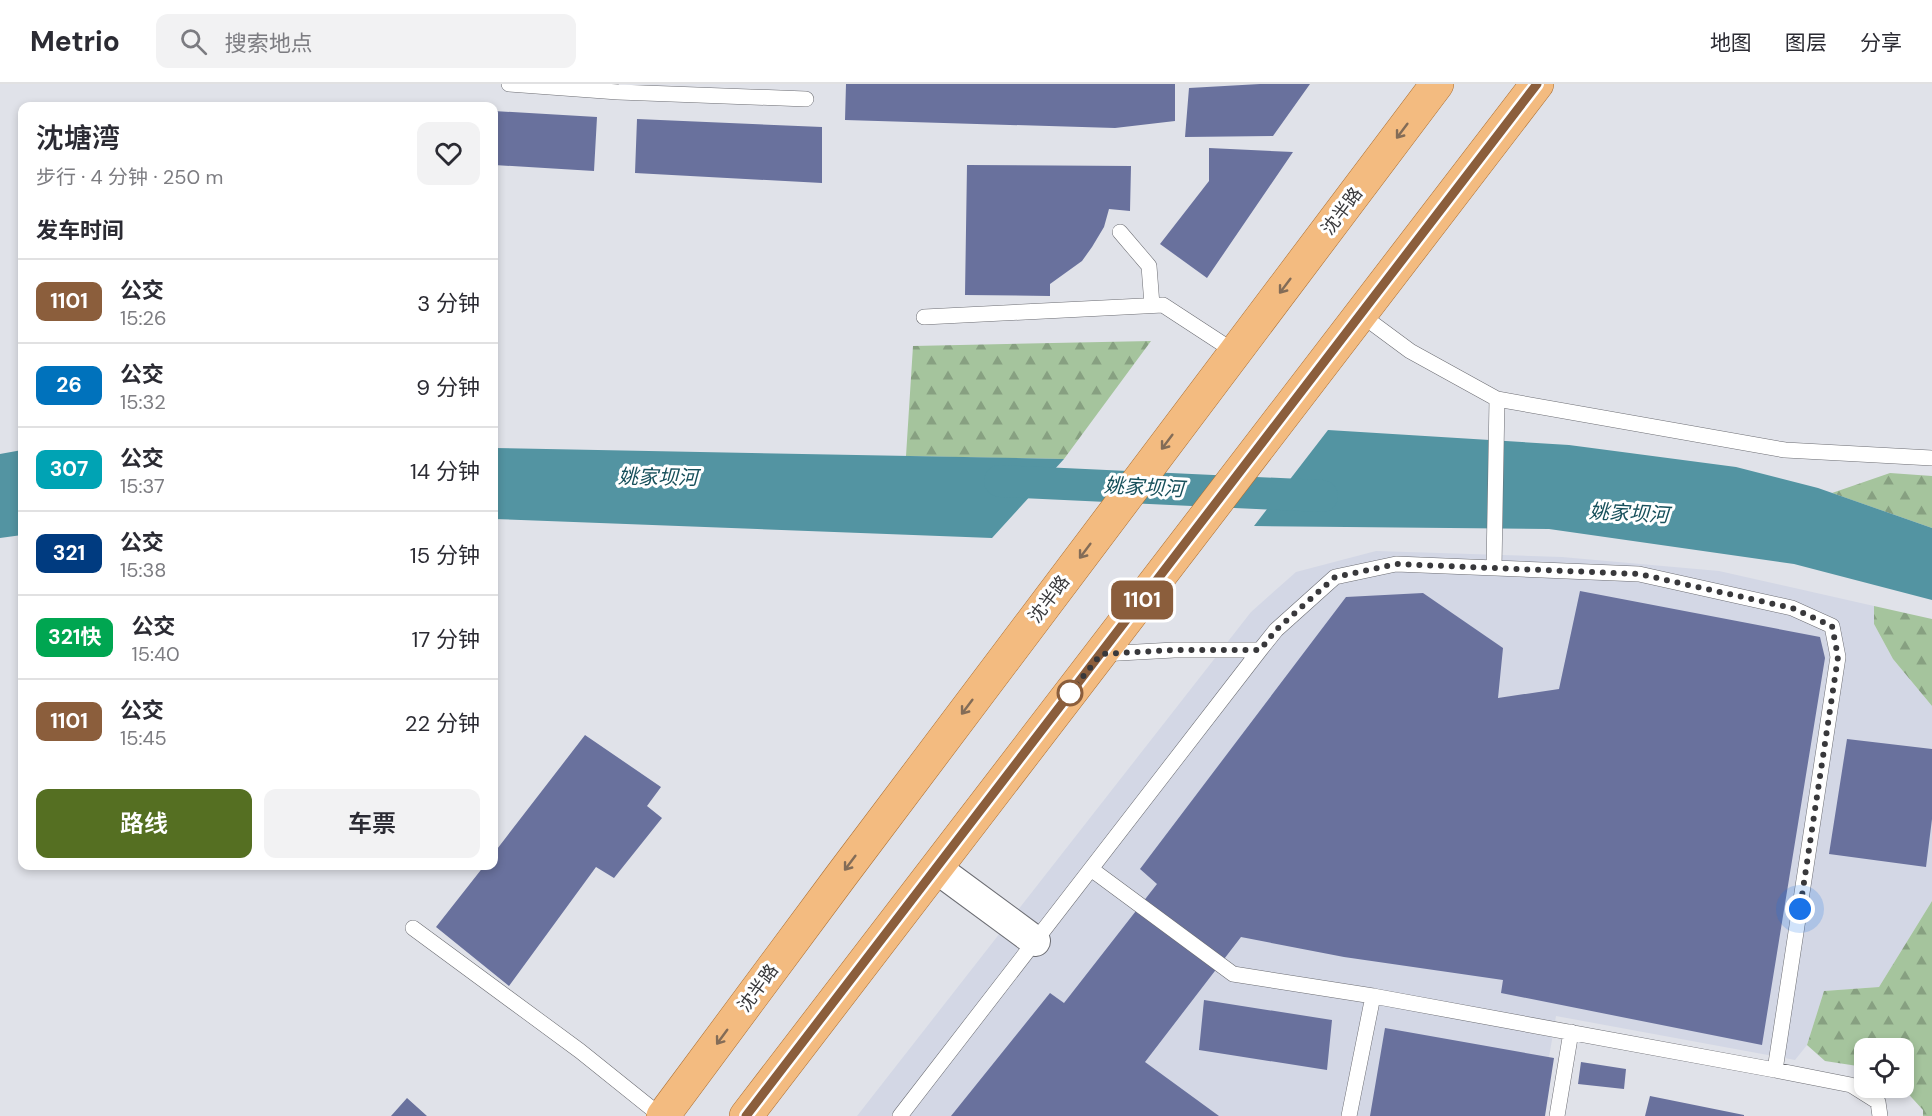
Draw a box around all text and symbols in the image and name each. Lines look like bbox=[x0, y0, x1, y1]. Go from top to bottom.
search box bbox=[156, 14, 576, 68]
text: Metrio bbox=[30, 23, 120, 60]
icon: search bbox=[177, 25, 210, 58]
text: 搜索地点 bbox=[225, 29, 313, 58]
text: 地图 bbox=[1710, 29, 1752, 57]
text: 图层 bbox=[1785, 29, 1827, 57]
text: 分享 bbox=[1860, 29, 1902, 57]
text: 沈塘湾 bbox=[36, 120, 120, 157]
button: heart bbox=[417, 122, 480, 185]
one-way arrow bbox=[1396, 122, 1408, 138]
text: 步行 · 4 分钟 · 250 m bbox=[36, 164, 223, 190]
street label: 沈半路 bbox=[1316, 182, 1368, 240]
text: 发车时间 bbox=[36, 216, 124, 245]
text: 公交 bbox=[120, 276, 164, 305]
one-way arrow bbox=[1278, 278, 1291, 294]
text: 1101 bbox=[50, 287, 88, 315]
text: 3 分钟 bbox=[417, 289, 480, 318]
text: 15:26 bbox=[120, 305, 167, 331]
text: 公交 bbox=[120, 360, 164, 389]
text: 26 bbox=[56, 371, 82, 399]
text: 9 分钟 bbox=[416, 373, 480, 402]
text: 15:32 bbox=[120, 389, 166, 415]
one-way arrow bbox=[1161, 434, 1174, 450]
text: 公交 bbox=[120, 444, 164, 473]
text: 307 bbox=[50, 455, 88, 483]
text: 14 分钟 bbox=[410, 457, 480, 486]
water label: 姚家坝河 bbox=[618, 463, 702, 491]
water label: 姚家坝河 bbox=[1103, 472, 1189, 502]
text: 15:37 bbox=[120, 473, 165, 499]
water label: 姚家坝河 bbox=[1588, 498, 1674, 528]
text: 公交 bbox=[120, 528, 164, 557]
text: 321 bbox=[53, 539, 85, 567]
text: 15 分钟 bbox=[410, 541, 480, 570]
one-way arrow bbox=[1078, 543, 1091, 559]
text: 15:38 bbox=[120, 557, 166, 583]
street label: 沈半路 bbox=[1023, 570, 1075, 628]
line badge: 1101 bbox=[1100, 580, 1184, 620]
text: 1101 bbox=[1123, 586, 1161, 614]
text: 公交 bbox=[131, 612, 175, 641]
text: 321快 bbox=[48, 623, 101, 651]
text: 17 分钟 bbox=[412, 625, 480, 654]
text: 15:40 bbox=[131, 641, 180, 667]
unlabelled marker bbox=[1057, 680, 1083, 706]
text: 公交 bbox=[120, 696, 164, 725]
one-way arrow bbox=[961, 699, 974, 715]
text: 1101 bbox=[50, 707, 88, 735]
text: 22 分钟 bbox=[405, 709, 480, 738]
text: 15:45 bbox=[120, 725, 167, 751]
button: 路线 bbox=[36, 789, 252, 858]
button: 车票 bbox=[264, 789, 480, 858]
one-way arrow bbox=[844, 854, 857, 870]
your location bbox=[1785, 894, 1815, 924]
street label: 沈半路 bbox=[732, 959, 784, 1017]
one-way arrow bbox=[716, 1028, 728, 1044]
map controls bbox=[1854, 1038, 1914, 1098]
button: locate bbox=[1854, 1038, 1914, 1098]

